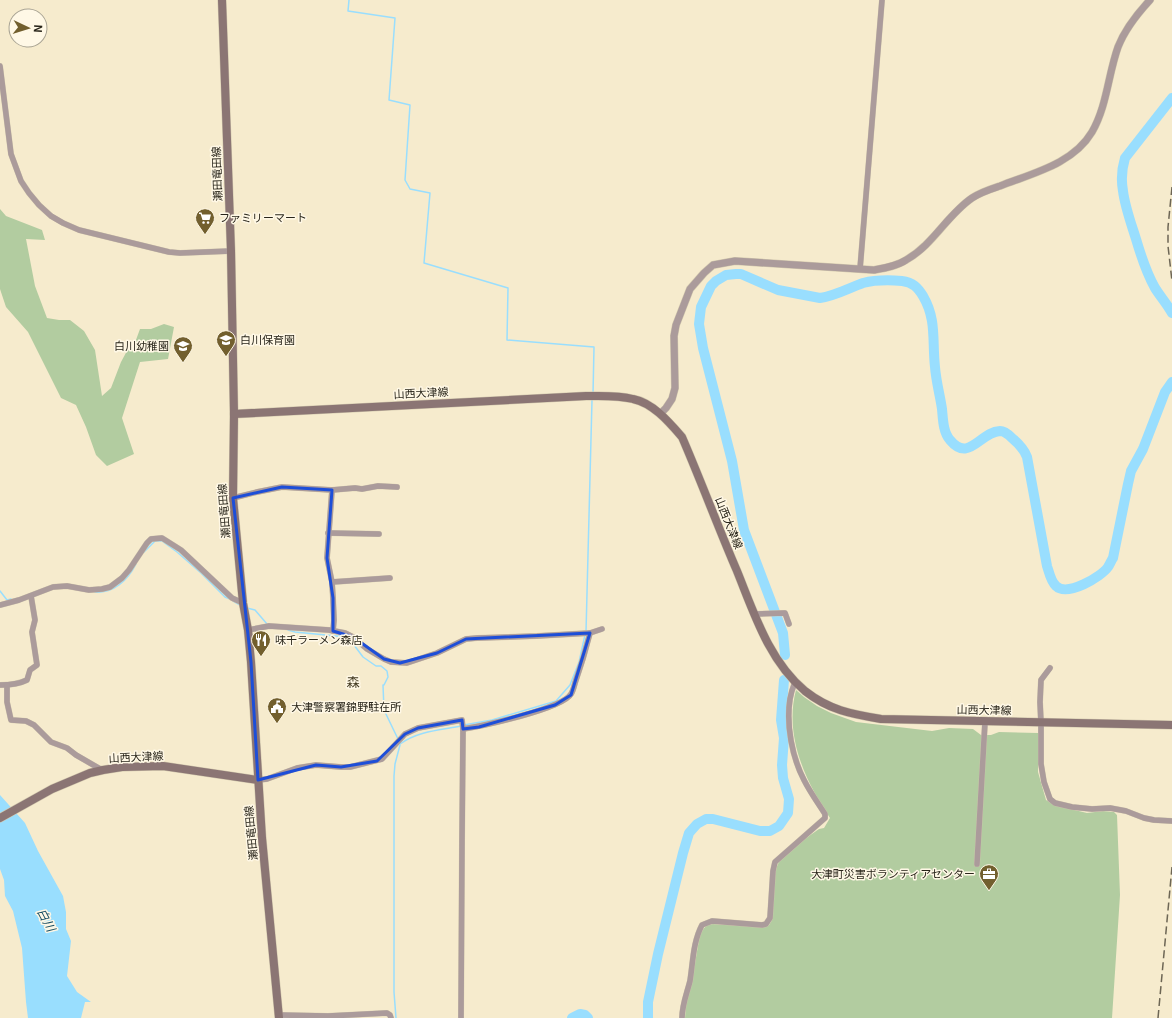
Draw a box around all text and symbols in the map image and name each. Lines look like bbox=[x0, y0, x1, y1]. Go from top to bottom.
north arrow bbox=[8, 8, 48, 48]
text: N bbox=[31, 24, 47, 33]
street label: 瀬田竜田線 bbox=[207, 146, 225, 202]
supermarket icon: ファミリーマート bbox=[194, 207, 216, 235]
place label: ファミリーマート bbox=[219, 209, 307, 225]
school or university icon: 白川保育園 bbox=[215, 329, 237, 357]
place label: 白川保育園 bbox=[240, 331, 295, 347]
school or university icon: 白川幼稚園 bbox=[172, 335, 194, 363]
place label: 白川幼稚園 bbox=[114, 337, 169, 353]
street label: 山西大津線 bbox=[393, 383, 449, 401]
street label: 瀬田竜田線 bbox=[213, 483, 233, 539]
street label: 山西大津線 bbox=[712, 494, 748, 551]
restaurant icon: 味千ラーメン森店 bbox=[250, 629, 272, 657]
place label: 味千ラーメン森店 bbox=[275, 631, 363, 647]
district label: 森 bbox=[346, 672, 360, 691]
public building icon: 大津警察署錦野駐在所 bbox=[266, 696, 288, 724]
place label: 大津警察署錦野駐在所 bbox=[291, 698, 402, 714]
street label: 山西大津線 bbox=[956, 701, 1012, 717]
street label: 山西大津線 bbox=[108, 747, 164, 765]
street label: 瀬田竜田線 bbox=[240, 805, 260, 861]
office icon: 大津町災害ボランティアセンター bbox=[978, 863, 1000, 891]
place label: 大津町災害ボランティアセンター bbox=[811, 865, 975, 881]
water label: 白川 bbox=[34, 905, 61, 936]

